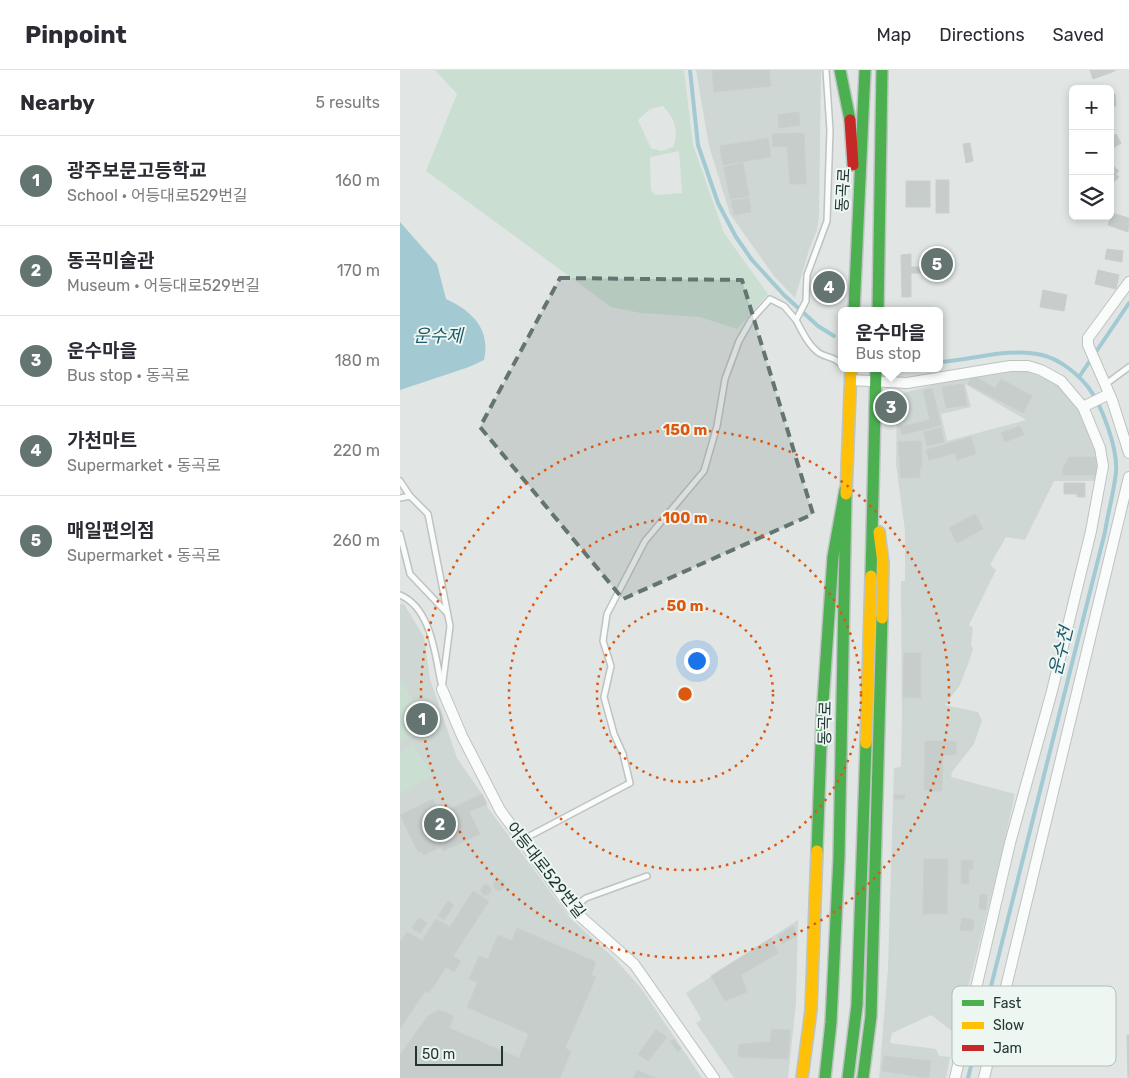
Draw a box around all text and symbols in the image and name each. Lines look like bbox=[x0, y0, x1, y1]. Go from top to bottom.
text: Pinpoint bbox=[25, 21, 127, 49]
text: Map bbox=[876, 24, 911, 46]
text: Directions bbox=[939, 24, 1025, 46]
text: Saved bbox=[1053, 24, 1104, 46]
map controls bbox=[1069, 85, 1114, 220]
button: + bbox=[1069, 85, 1114, 130]
text: Nearby bbox=[20, 90, 95, 115]
text: 5 results bbox=[316, 93, 380, 112]
button: − bbox=[1069, 130, 1114, 175]
text: 광주보문고등학교 bbox=[67, 159, 207, 182]
street label: 동곡로 bbox=[832, 167, 854, 213]
text: 1 bbox=[32, 171, 40, 190]
text: 160 m bbox=[335, 171, 380, 190]
button: layers bbox=[1069, 175, 1114, 220]
text: School · 어등대로529번길 bbox=[67, 186, 248, 205]
pin: 5 bbox=[921, 245, 953, 283]
text: 동곡미술관 bbox=[67, 249, 154, 272]
text: 2 bbox=[31, 261, 41, 280]
text: 170 m bbox=[337, 261, 380, 280]
pin: 4 bbox=[813, 268, 845, 306]
text: Museum · 어등대로529번길 bbox=[67, 276, 260, 295]
popup bbox=[838, 307, 943, 372]
text: 운수마을 bbox=[856, 321, 925, 344]
water label: 운수제 bbox=[413, 325, 465, 347]
text: 운수마을 bbox=[67, 339, 137, 362]
text: Bus stop bbox=[856, 344, 921, 363]
text: 3 bbox=[31, 351, 41, 370]
text: 180 m bbox=[335, 351, 380, 370]
text: Bus stop · 동곡로 bbox=[67, 366, 190, 385]
pin: 3 bbox=[875, 388, 907, 426]
text: 150 m bbox=[663, 421, 707, 439]
text: 가천마트 bbox=[67, 429, 137, 452]
text: 4 bbox=[31, 441, 41, 460]
text: 220 m bbox=[333, 441, 380, 460]
text: Supermarket · 동곡로 bbox=[67, 456, 221, 475]
text: 100 m bbox=[663, 509, 707, 527]
text: 매일편의점 bbox=[67, 519, 154, 542]
text: 5 bbox=[31, 531, 41, 550]
text: 260 m bbox=[333, 531, 380, 550]
text: Supermarket · 동곡로 bbox=[67, 546, 221, 565]
text: 50 m bbox=[667, 597, 703, 615]
water label: 운수천 bbox=[1044, 622, 1078, 678]
your location bbox=[684, 648, 710, 674]
centre of rings bbox=[676, 685, 694, 703]
pin: 1 bbox=[406, 700, 438, 738]
street label: 동곡로 bbox=[815, 700, 835, 745]
pin: 2 bbox=[424, 805, 456, 843]
street label: 어등대로529번길 bbox=[503, 818, 589, 922]
legend bbox=[952, 986, 1116, 1066]
text: Fast bbox=[993, 995, 1022, 1012]
text: Slow bbox=[993, 1017, 1024, 1034]
text: Jam bbox=[993, 1040, 1022, 1057]
scale bar bbox=[415, 1043, 502, 1066]
text: 50 m bbox=[422, 1046, 455, 1063]

